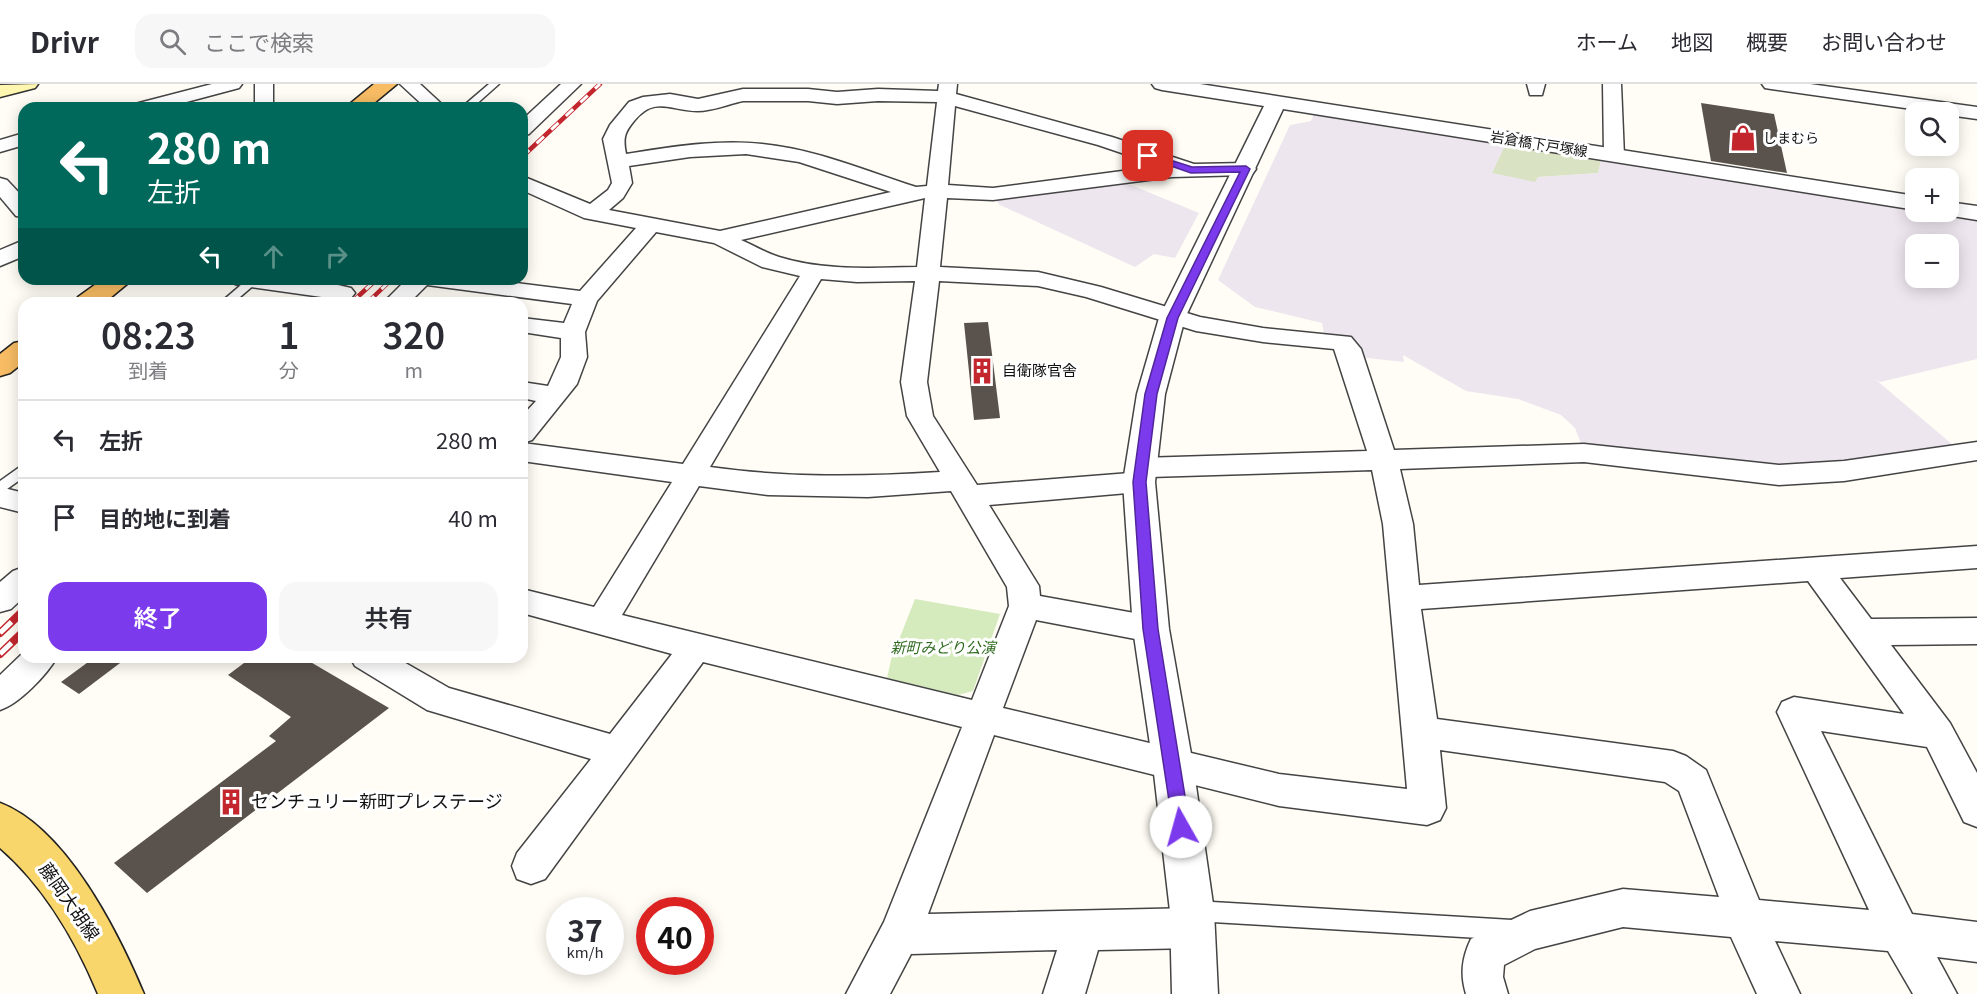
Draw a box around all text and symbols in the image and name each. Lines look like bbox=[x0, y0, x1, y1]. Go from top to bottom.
search box bbox=[135, 14, 555, 68]
text: Drivr bbox=[30, 21, 99, 61]
icon: search bbox=[156, 25, 189, 58]
text: ここで検索 bbox=[204, 25, 314, 57]
text: ホーム bbox=[1576, 26, 1638, 56]
text: 地図 bbox=[1671, 26, 1713, 56]
text: 概要 bbox=[1746, 26, 1788, 56]
text: お問い合わせ bbox=[1821, 26, 1947, 56]
map controls bbox=[1905, 102, 1959, 288]
button: search bbox=[1905, 102, 1959, 156]
text: 280 m bbox=[147, 115, 271, 176]
shop icon: しまむら bbox=[1728, 123, 1758, 153]
street label: 岩倉橋下戸塚線 bbox=[1489, 125, 1589, 161]
icon: left bbox=[48, 126, 126, 204]
place label: しまむら bbox=[1763, 127, 1819, 147]
pin bbox=[1122, 130, 1173, 181]
icon: arrive bbox=[1131, 139, 1164, 172]
button: + bbox=[1905, 168, 1959, 222]
text: 左折 bbox=[147, 171, 201, 210]
button: − bbox=[1905, 234, 1959, 288]
icon: left bbox=[194, 240, 227, 273]
icon: ahead bbox=[257, 240, 290, 273]
icon: right bbox=[320, 240, 353, 273]
text: 08:23 bbox=[101, 307, 196, 359]
text: 1 bbox=[279, 307, 299, 359]
text: 320 bbox=[382, 307, 445, 359]
text: 到着 bbox=[128, 355, 168, 384]
text: 分 bbox=[279, 355, 299, 384]
text: m bbox=[404, 355, 423, 384]
building icon: 自衛隊官舎 bbox=[967, 356, 997, 386]
place label: 自衛隊官舎 bbox=[1002, 359, 1077, 380]
icon: left bbox=[48, 423, 81, 456]
text: 左折 bbox=[99, 423, 143, 455]
text: 280 m bbox=[436, 423, 498, 455]
icon: arrive bbox=[48, 501, 81, 534]
text: 目的地に到着 bbox=[99, 501, 231, 533]
text: 40 m bbox=[448, 501, 498, 533]
button: 終了 bbox=[48, 582, 267, 651]
button: 共有 bbox=[279, 582, 498, 651]
park label: 新町みどり公演 bbox=[890, 636, 997, 657]
building icon: センチュリー新町プレステージ bbox=[216, 787, 246, 817]
place label: センチュリー新町プレステージ bbox=[251, 787, 503, 813]
position arrow bbox=[1149, 795, 1213, 859]
street label: 藤岡大胡線 bbox=[34, 857, 107, 945]
speed limit sign: 40 bbox=[636, 897, 714, 975]
text: 37 bbox=[567, 907, 603, 951]
text: km/h bbox=[566, 941, 604, 962]

